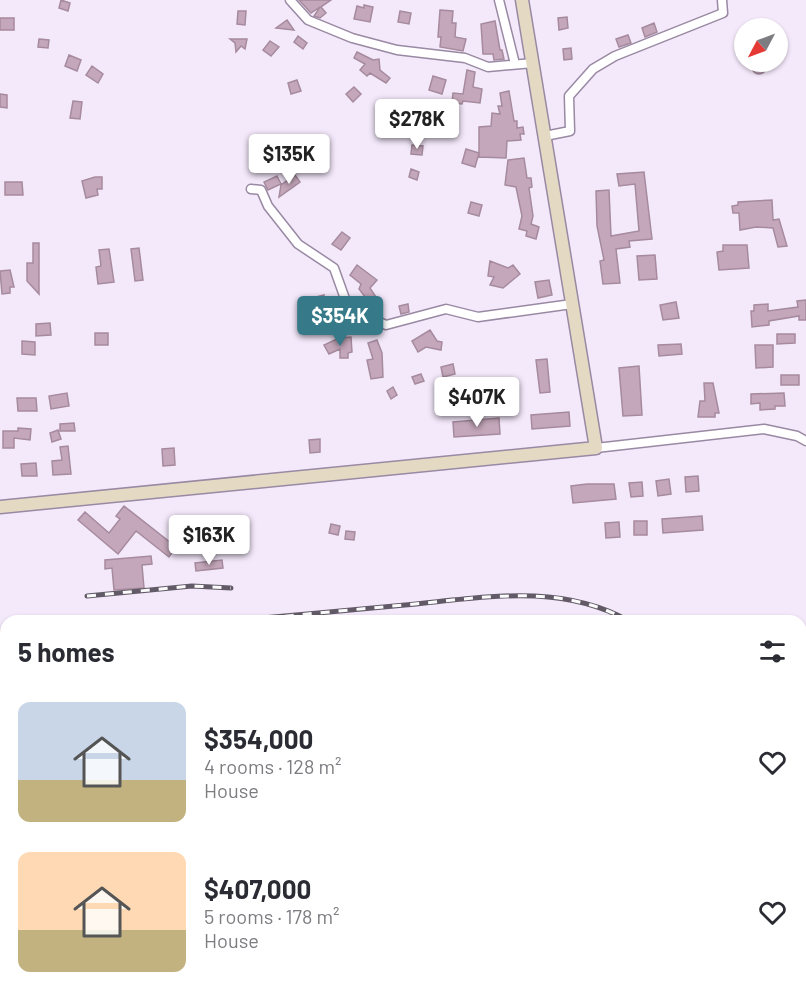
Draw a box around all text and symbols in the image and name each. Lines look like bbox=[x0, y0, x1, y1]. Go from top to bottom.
north arrow bbox=[734, 18, 788, 72]
map controls bbox=[734, 18, 788, 72]
pin: $278K bbox=[375, 99, 459, 150]
text: $278K bbox=[389, 106, 445, 130]
pin: $135K bbox=[247, 134, 331, 185]
text: $135K bbox=[263, 141, 315, 165]
pin: $354K bbox=[298, 296, 382, 347]
text: $354K bbox=[311, 303, 369, 327]
pin: $407K bbox=[435, 377, 519, 428]
text: $407K bbox=[448, 384, 506, 408]
pin: $163K bbox=[167, 515, 251, 566]
text: $163K bbox=[183, 522, 235, 546]
icon: filters bbox=[756, 635, 789, 668]
text: 5 homes bbox=[18, 636, 115, 667]
text: $354,000 bbox=[204, 723, 313, 754]
icon: home bbox=[66, 726, 138, 798]
icon: heart bbox=[756, 746, 789, 779]
text: 4 rooms · 128 m² bbox=[204, 754, 342, 778]
text: House bbox=[204, 778, 259, 802]
text: $407,000 bbox=[204, 873, 311, 904]
icon: home bbox=[66, 876, 138, 948]
icon: heart bbox=[756, 896, 789, 929]
text: 5 rooms · 178 m² bbox=[204, 904, 340, 928]
text: House bbox=[204, 928, 259, 952]

